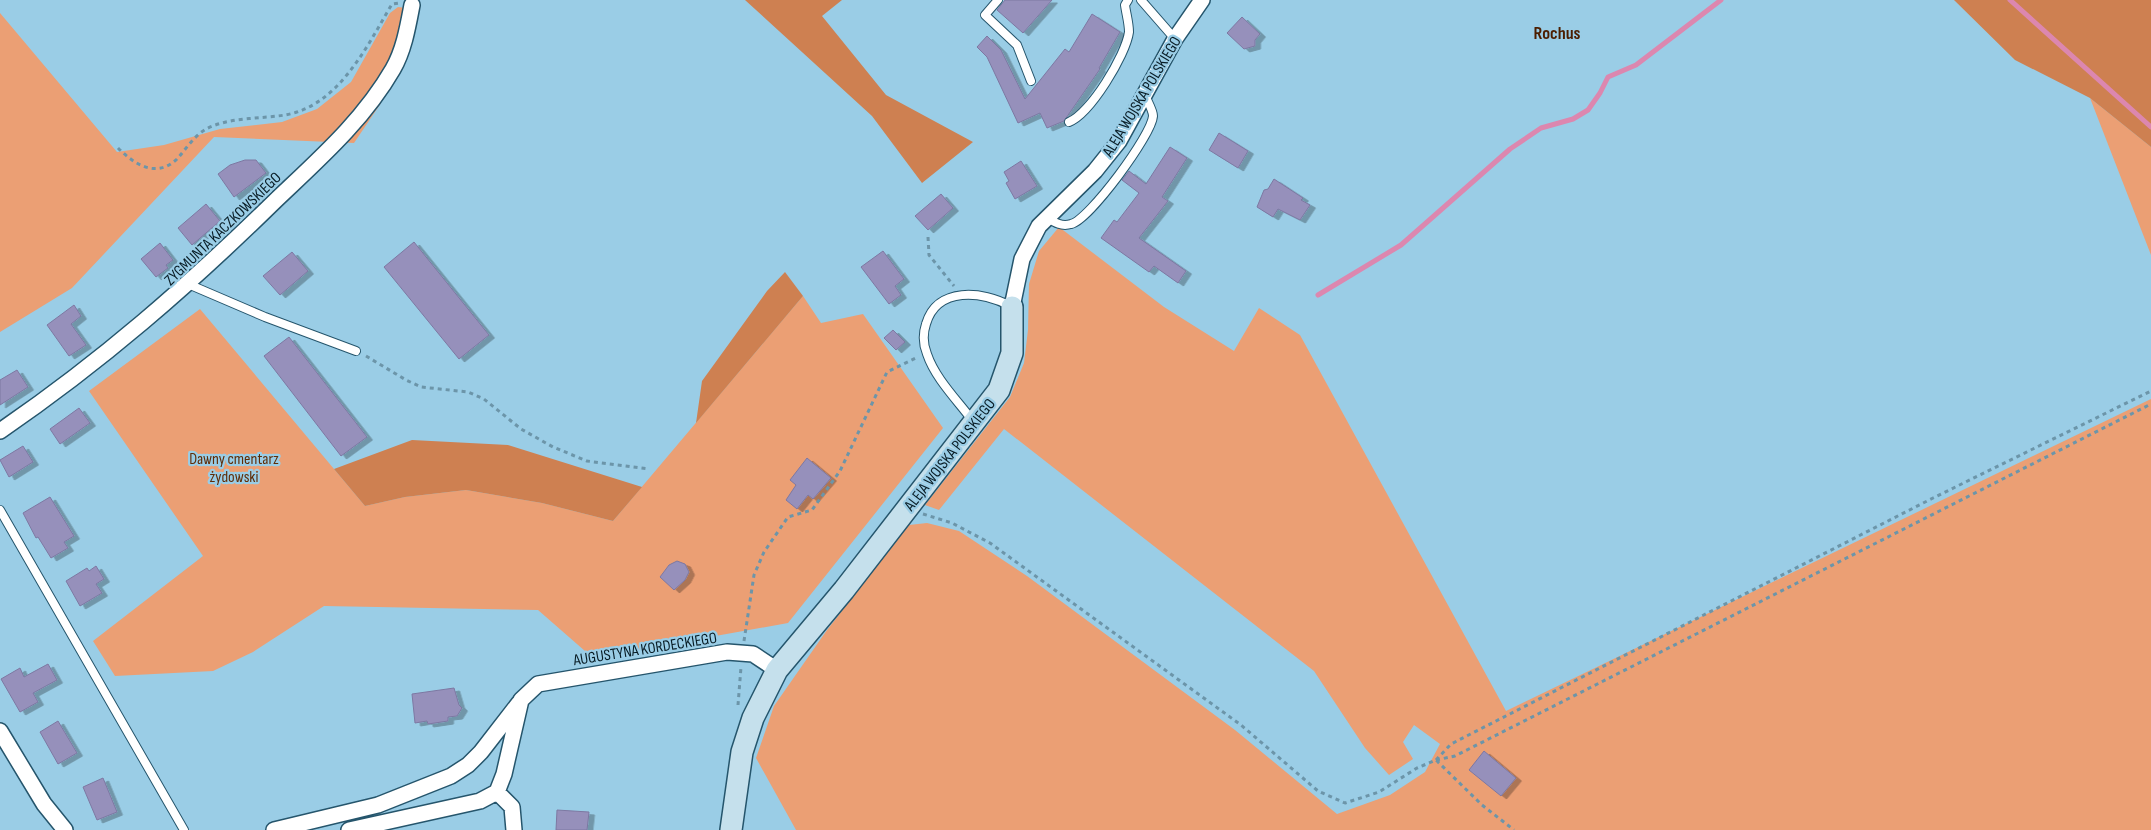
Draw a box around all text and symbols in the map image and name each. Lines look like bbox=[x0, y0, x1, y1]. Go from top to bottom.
district label: Rochus bbox=[1534, 23, 1581, 44]
street label: ALEJA WOJSKA POLSKIEGO bbox=[1098, 33, 1186, 161]
street label: ZYGMUNTA KACZKOWSKIEGO bbox=[161, 168, 286, 290]
street label: ALEJA WOJSKA POLSKIEGO bbox=[900, 395, 1000, 516]
park label: Dawny cmentarz żydowski bbox=[189, 450, 279, 487]
street label: AUGUSTYNA KORDECKIEGO bbox=[571, 629, 718, 670]

